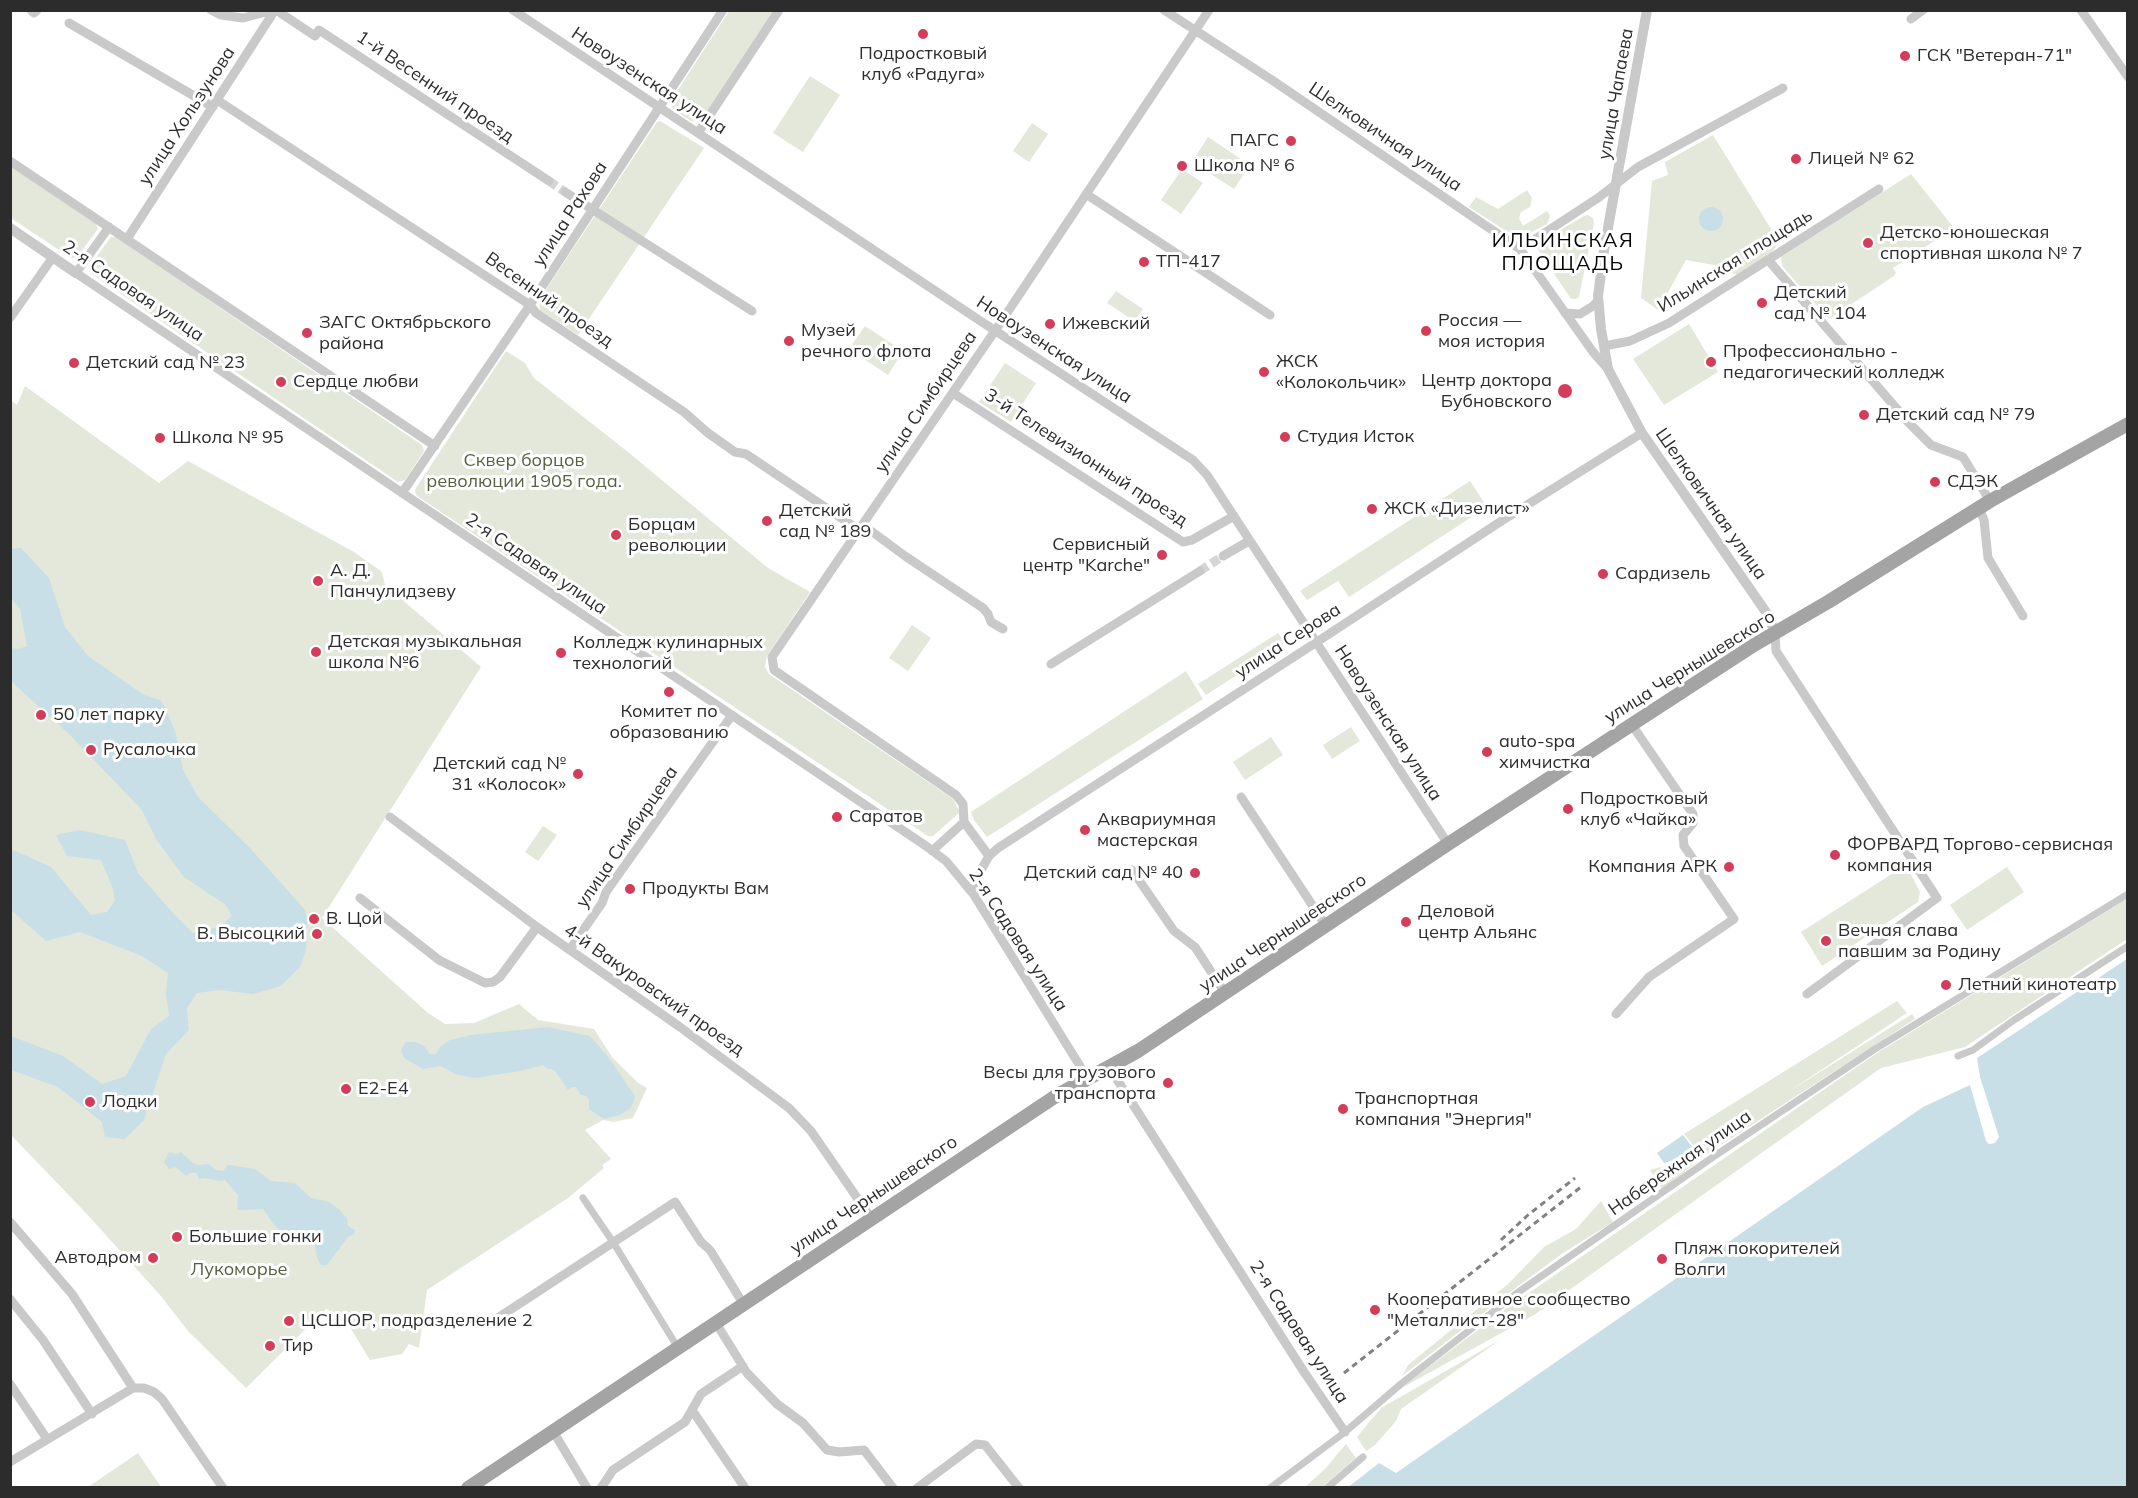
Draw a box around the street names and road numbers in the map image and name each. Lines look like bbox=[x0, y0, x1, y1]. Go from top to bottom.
street label: Новоузенская улица bbox=[567, 23, 731, 139]
street label: 1-й Весенний проезд bbox=[352, 26, 518, 148]
street label: улица Чапаева bbox=[1594, 27, 1638, 161]
street label: улица Хользунова bbox=[134, 43, 240, 189]
street label: Шелковичная улица bbox=[1304, 78, 1466, 196]
street label: улица Рахова bbox=[528, 157, 612, 271]
street label: Ильинская площадь bbox=[1654, 205, 1816, 317]
street label: 2-я Садовая улица bbox=[58, 236, 208, 346]
street label: Весенний проезд bbox=[481, 248, 617, 352]
street label: Новоузенская улица bbox=[972, 292, 1136, 408]
street label: улица Симбирцева bbox=[871, 327, 981, 477]
street label: 3-й Телевизионный проезд bbox=[980, 384, 1192, 532]
street label: Шелковичная улица bbox=[1651, 424, 1771, 584]
street label: 2-я Садовая улица bbox=[461, 509, 611, 619]
street label: улица Серова bbox=[1231, 599, 1345, 683]
street label: улица Чернышевского bbox=[1601, 606, 1779, 728]
street label: Новоузенская улица bbox=[1330, 641, 1446, 805]
street label: улица Симбирцева bbox=[572, 762, 682, 912]
street label: 2-я Садовая улица bbox=[964, 865, 1072, 1015]
street label: улица Чернышевского bbox=[1195, 869, 1371, 997]
street label: 4-й Вакуровский проезд bbox=[560, 919, 748, 1061]
street label: Набережная улица bbox=[1604, 1106, 1756, 1220]
street label: улица Чернышевского bbox=[786, 1131, 962, 1259]
street label: 2-я Садовая улица bbox=[1245, 1257, 1353, 1407]

